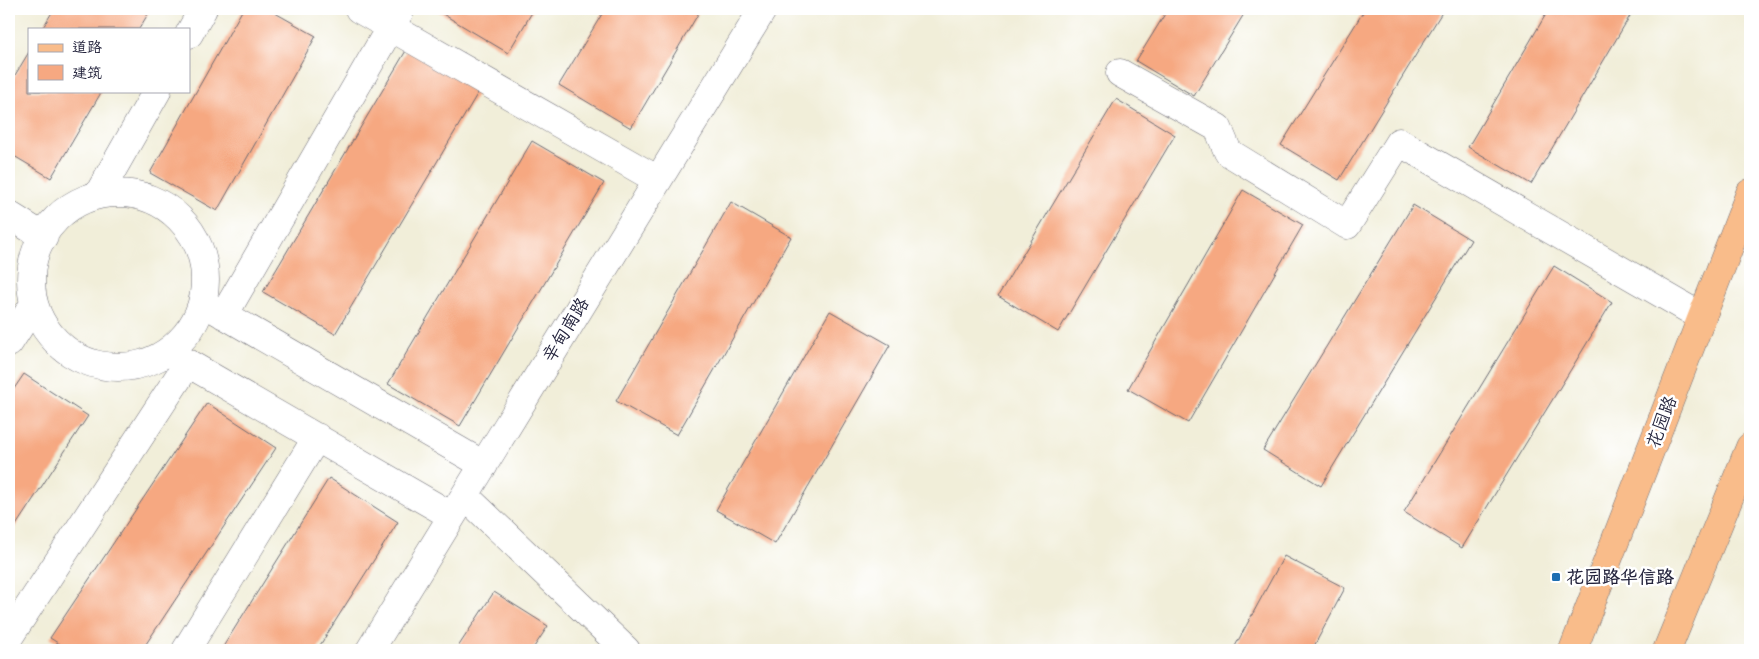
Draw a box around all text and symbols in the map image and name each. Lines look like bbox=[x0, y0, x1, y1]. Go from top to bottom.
legend bbox=[28, 28, 190, 92]
text: 道路 bbox=[72, 38, 102, 57]
text: 建筑 bbox=[72, 64, 102, 83]
street label: 辛甸南路 bbox=[538, 294, 594, 366]
street label: 花园路 bbox=[1643, 393, 1681, 451]
place label: 花园路华信路 bbox=[1566, 567, 1674, 588]
marker: 花园路华信路 bbox=[1550, 571, 1562, 583]

